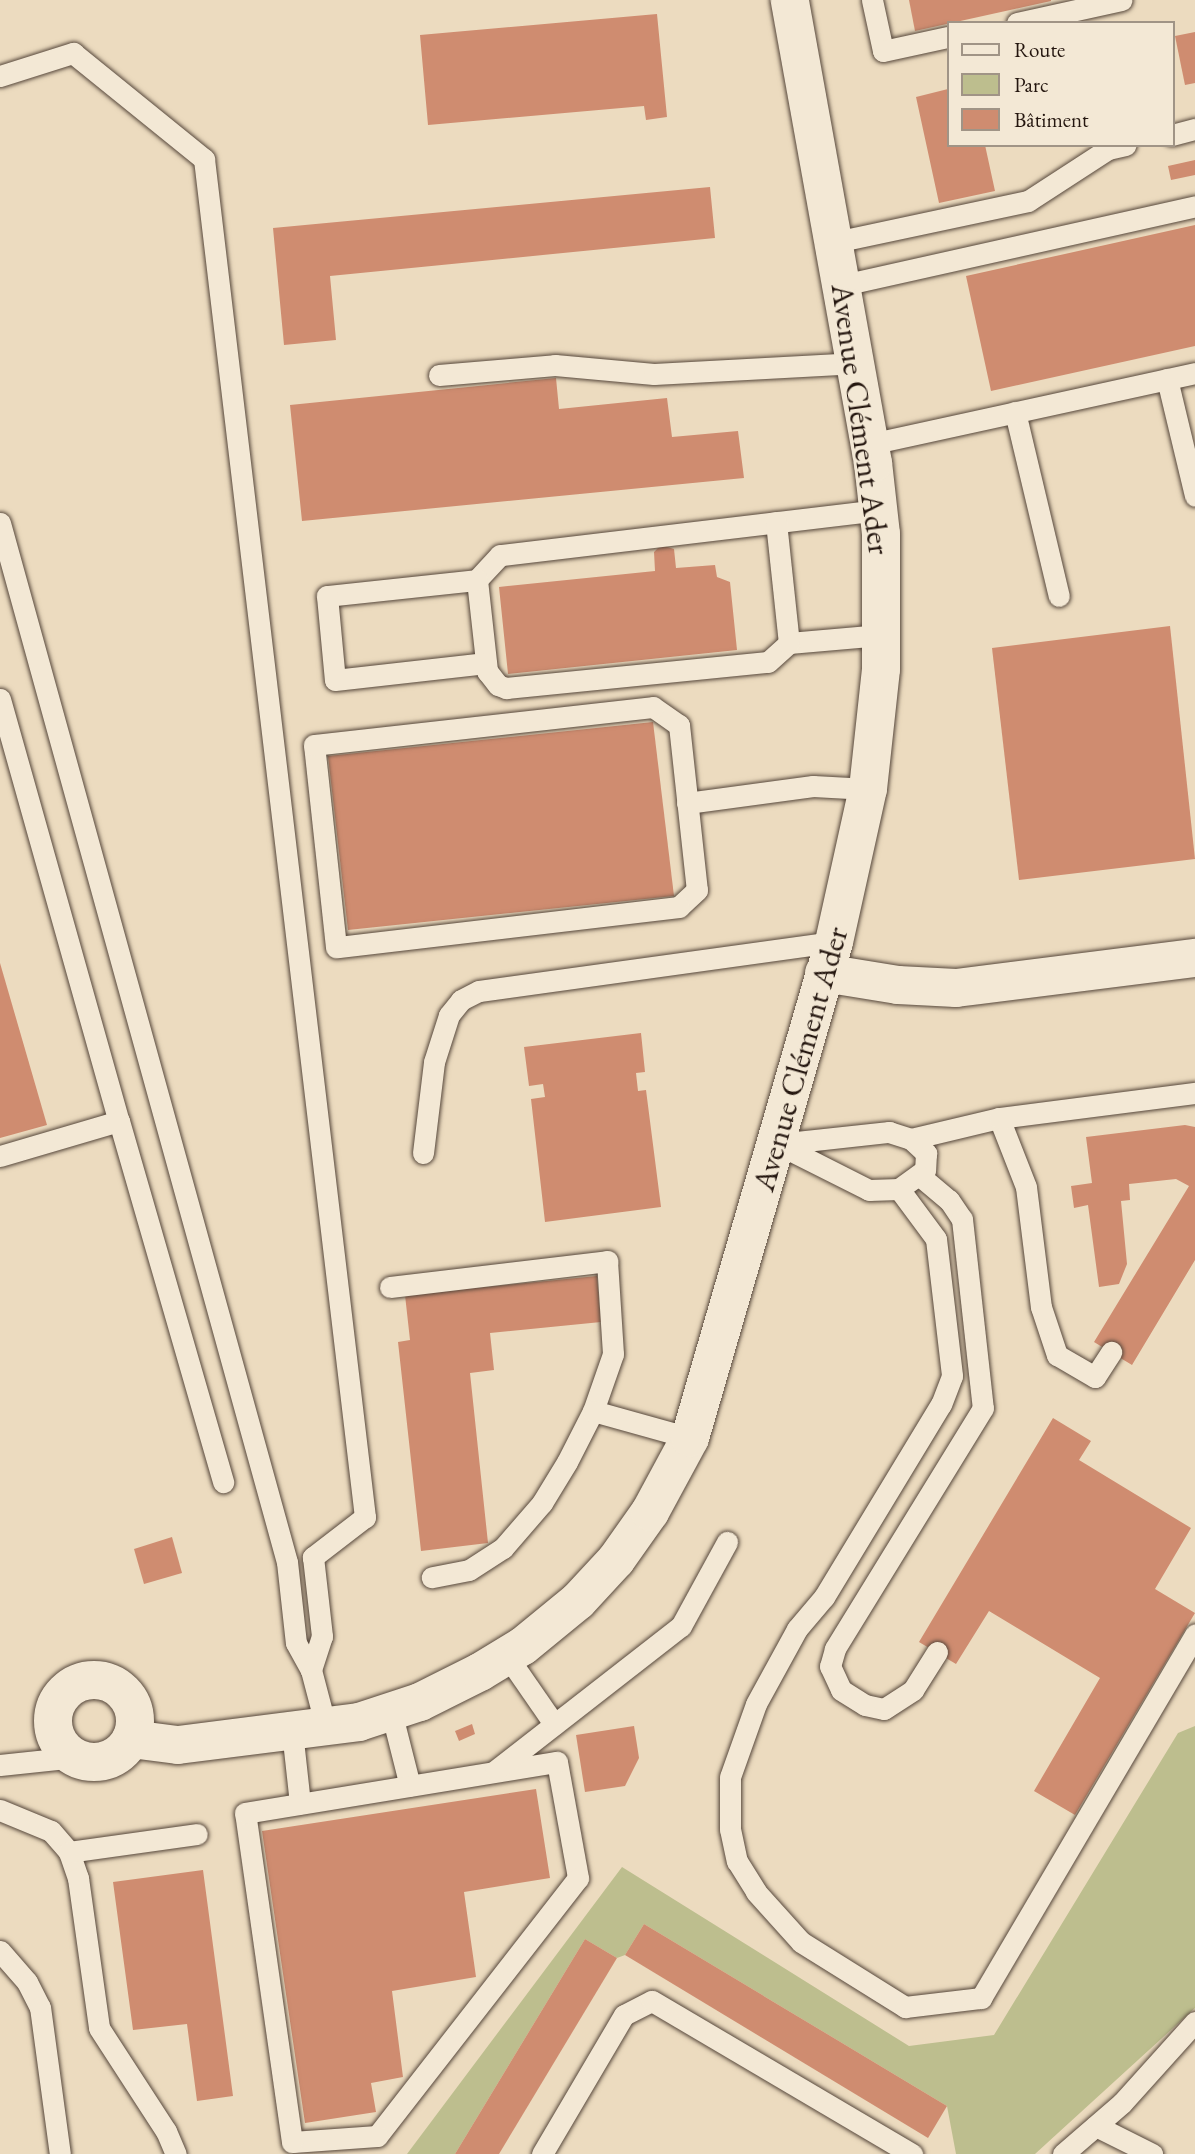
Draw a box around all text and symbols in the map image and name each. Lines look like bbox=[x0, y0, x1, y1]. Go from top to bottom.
legend bbox=[946, 21, 1174, 147]
text: Route bbox=[1014, 36, 1065, 63]
text: Parc bbox=[1014, 71, 1048, 98]
text: Bâtiment bbox=[1014, 106, 1089, 133]
street label: Avenue Clément Ader bbox=[823, 281, 899, 557]
street label: Avenue Clément Ader bbox=[744, 922, 856, 1196]

